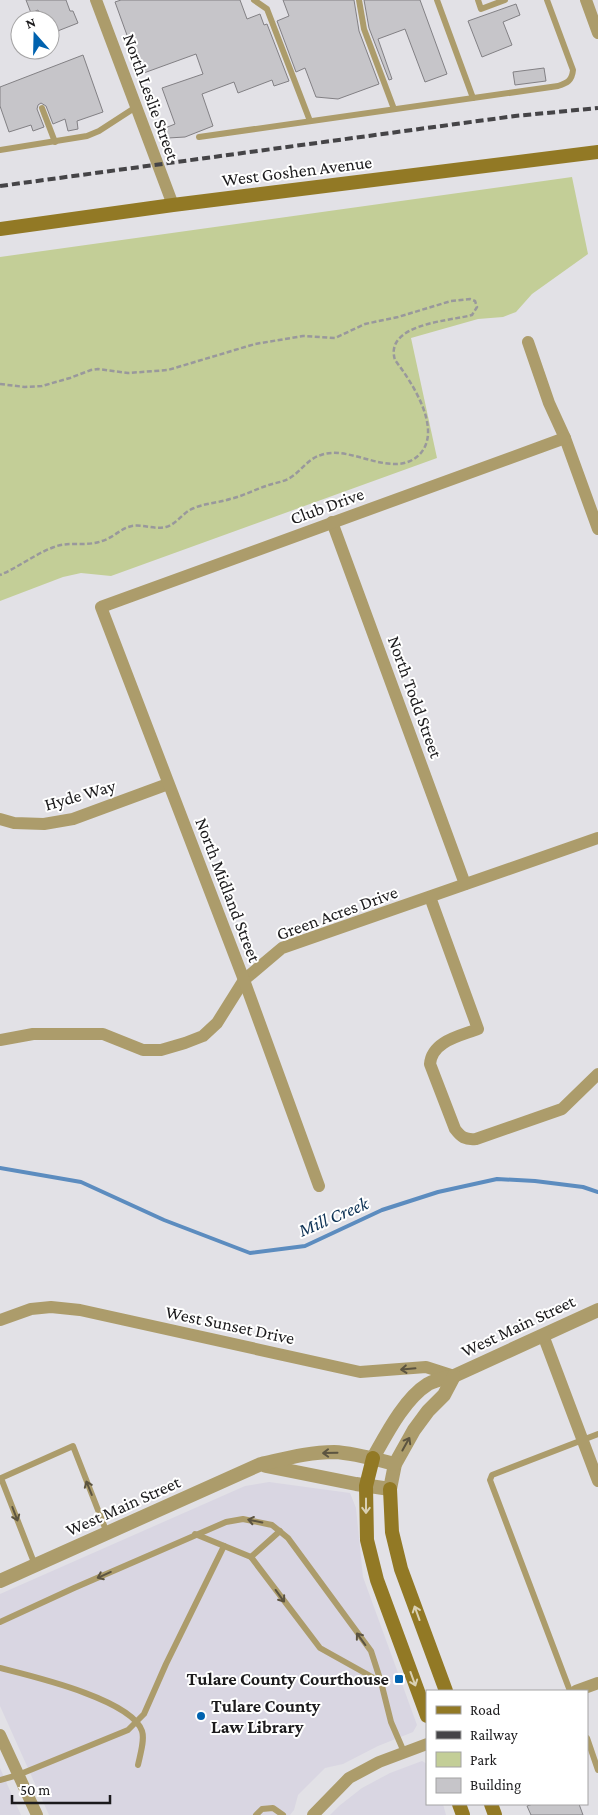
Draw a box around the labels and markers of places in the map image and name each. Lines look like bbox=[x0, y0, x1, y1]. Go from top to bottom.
place label: Tulare County Courthouse bbox=[187, 1669, 389, 1689]
marker: Tulare County Courthouse bbox=[393, 1673, 405, 1685]
place label: Tulare County Law Library bbox=[211, 1696, 321, 1737]
marker: Tulare County Law Library bbox=[195, 1710, 207, 1722]

